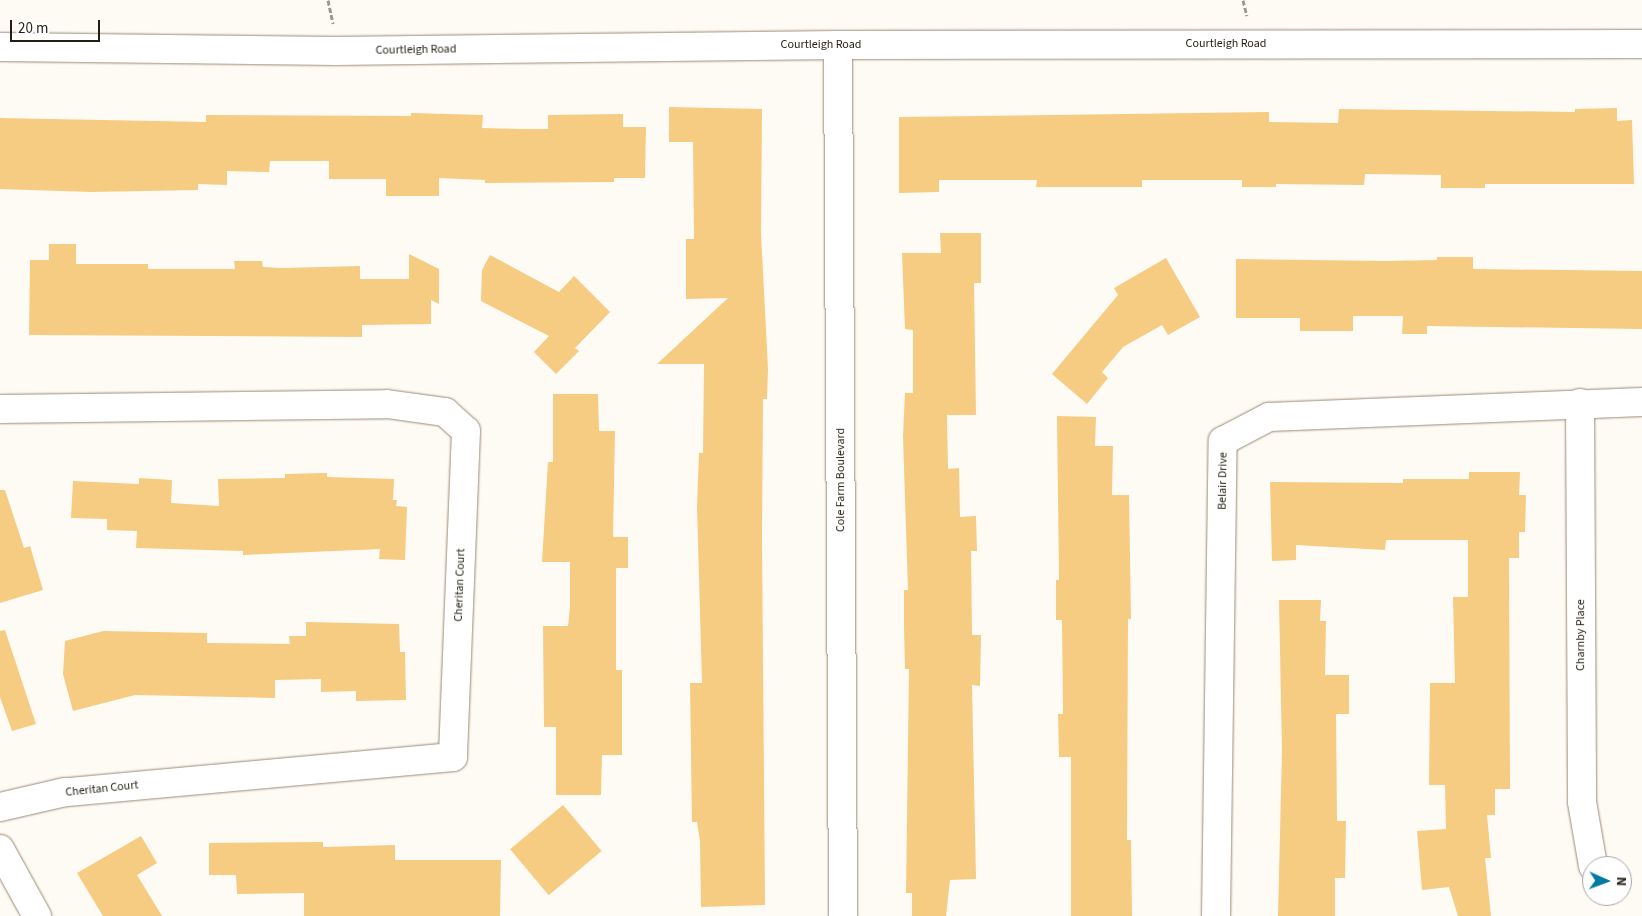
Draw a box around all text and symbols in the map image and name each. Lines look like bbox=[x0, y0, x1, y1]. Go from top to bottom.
scale bar bbox=[12, 10, 102, 42]
text: 20 m bbox=[18, 18, 48, 39]
street label: Courtleigh Road bbox=[1186, 37, 1266, 51]
street label: Courtleigh Road bbox=[781, 38, 861, 52]
street label: Courtleigh Road bbox=[375, 42, 457, 58]
street label: Cole Farm Boulevard bbox=[834, 428, 848, 532]
street label: Belair Drive bbox=[1215, 452, 1231, 510]
street label: Cheritan Court bbox=[452, 548, 468, 622]
street label: Charnby Place bbox=[1574, 599, 1588, 671]
street label: Cheritan Court bbox=[65, 778, 139, 800]
north arrow bbox=[1582, 856, 1632, 906]
text: N bbox=[1611, 876, 1631, 886]

